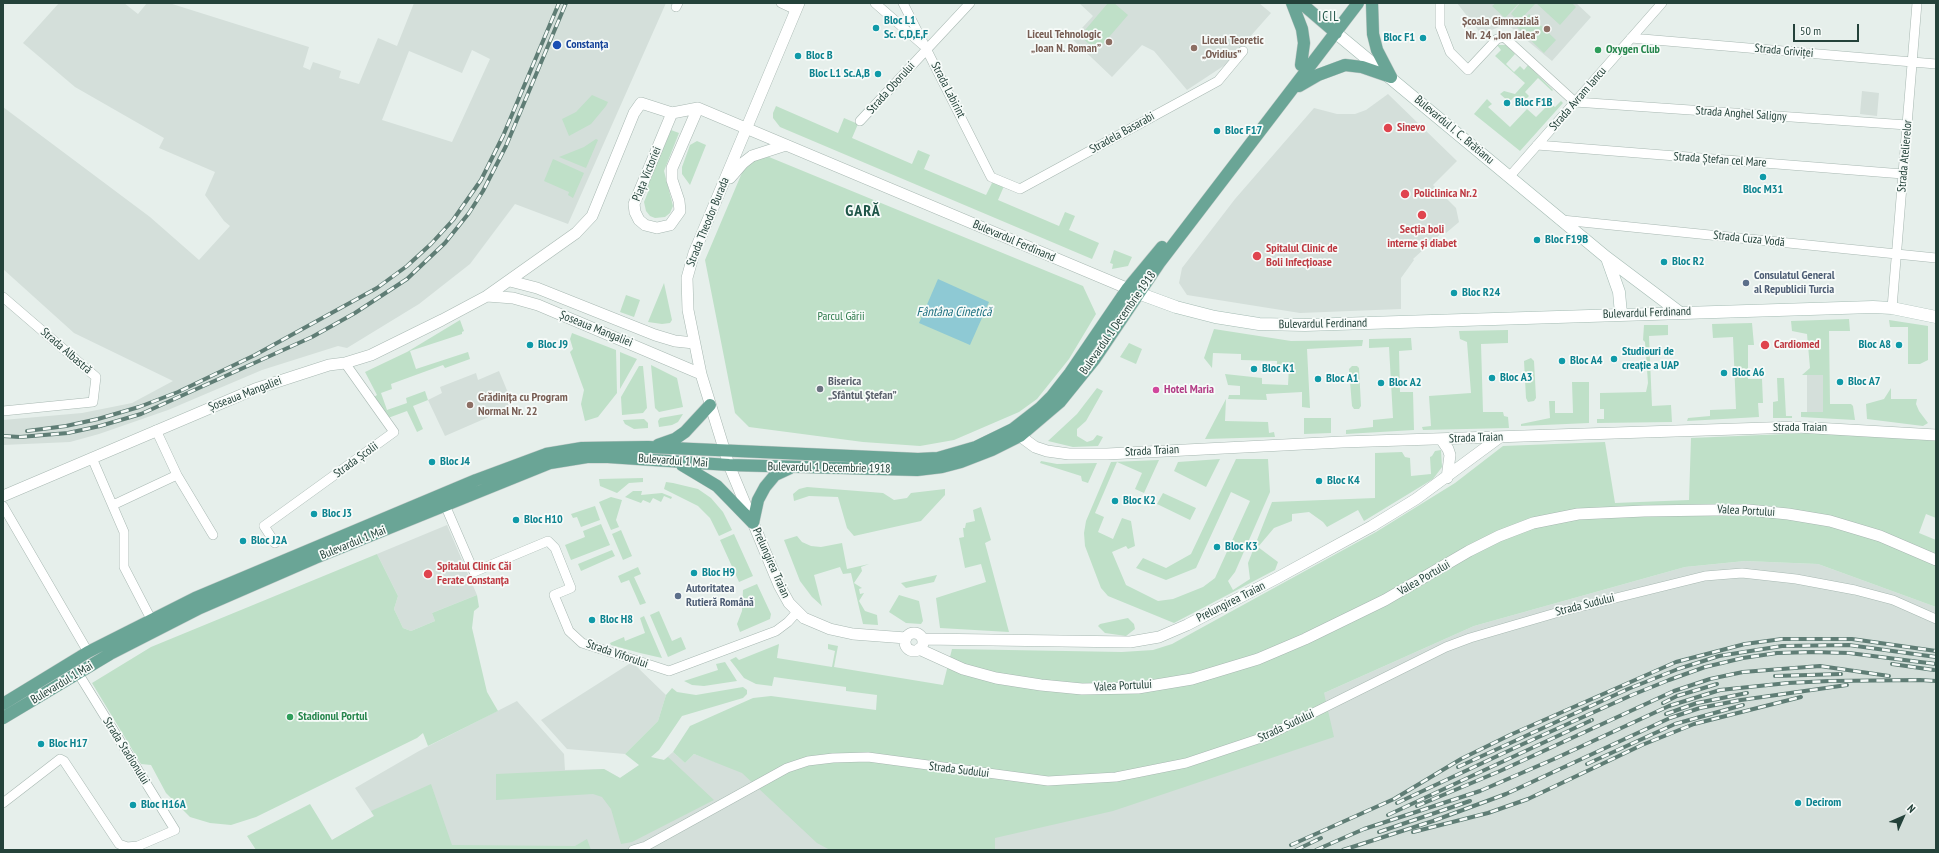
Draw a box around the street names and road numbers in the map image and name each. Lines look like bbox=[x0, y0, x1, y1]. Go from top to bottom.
street label: Strada Griviței bbox=[1754, 41, 1814, 61]
street label: Strada Oborului bbox=[864, 59, 918, 117]
street label: Strada Labirint bbox=[928, 60, 968, 120]
street label: Strada Avram Iancu bbox=[1546, 64, 1610, 134]
street label: Bulevardul I. C. Brătianu bbox=[1411, 93, 1497, 167]
street label: Strada Anghel Saligny bbox=[1695, 104, 1787, 124]
street label: Stradela Basarabi bbox=[1087, 109, 1157, 157]
street label: Strada Atelierelor bbox=[1895, 119, 1915, 193]
street label: Piața Victoriei bbox=[630, 145, 664, 203]
street label: Strada Ștefan cel Mare bbox=[1673, 150, 1767, 170]
street label: Strada Theodor Burada bbox=[684, 175, 732, 269]
street label: Bulevardul Ferdinand bbox=[970, 217, 1058, 265]
street label: Strada Cuza Vodă bbox=[1713, 228, 1785, 250]
street label: Bulevardul 1 Decembrie 1918 bbox=[1077, 268, 1159, 378]
street label: Bulevardul Ferdinand bbox=[1603, 304, 1691, 322]
street label: Șoseaua Mangaliei bbox=[557, 308, 635, 350]
street label: Bulevardul Ferdinand bbox=[1279, 316, 1367, 332]
street label: Strada Albastră bbox=[38, 325, 94, 377]
street label: Șoseaua Mangaliei bbox=[206, 373, 284, 415]
street label: Strada Traian bbox=[1773, 421, 1827, 435]
street label: Strada Traian bbox=[1449, 430, 1503, 446]
street label: Strada Școlii bbox=[331, 439, 381, 481]
street label: Strada Traian bbox=[1125, 442, 1179, 460]
street label: Bulevardul 1 Mai bbox=[638, 451, 708, 471]
street label: Bulevardul 1 Decembrie 1918 bbox=[767, 460, 891, 476]
street label: Valea Portului bbox=[1717, 502, 1775, 520]
street label: Bulevardul 1 Mai bbox=[318, 523, 388, 563]
street label: Prelungirea Traian bbox=[749, 526, 793, 600]
street label: Valea Portului bbox=[1395, 557, 1453, 599]
street label: Prelungirea Traian bbox=[1194, 579, 1268, 625]
street label: Strada Sudului bbox=[1554, 591, 1616, 619]
street label: Strada Viforului bbox=[584, 637, 650, 671]
street label: Bulevardul 1 Mai bbox=[28, 659, 96, 707]
street label: Valea Portului bbox=[1094, 677, 1152, 695]
street label: Strada Sudului bbox=[1256, 707, 1316, 745]
street label: Strada Stadionului bbox=[100, 715, 152, 787]
street label: Strada Sudului bbox=[928, 759, 990, 781]

